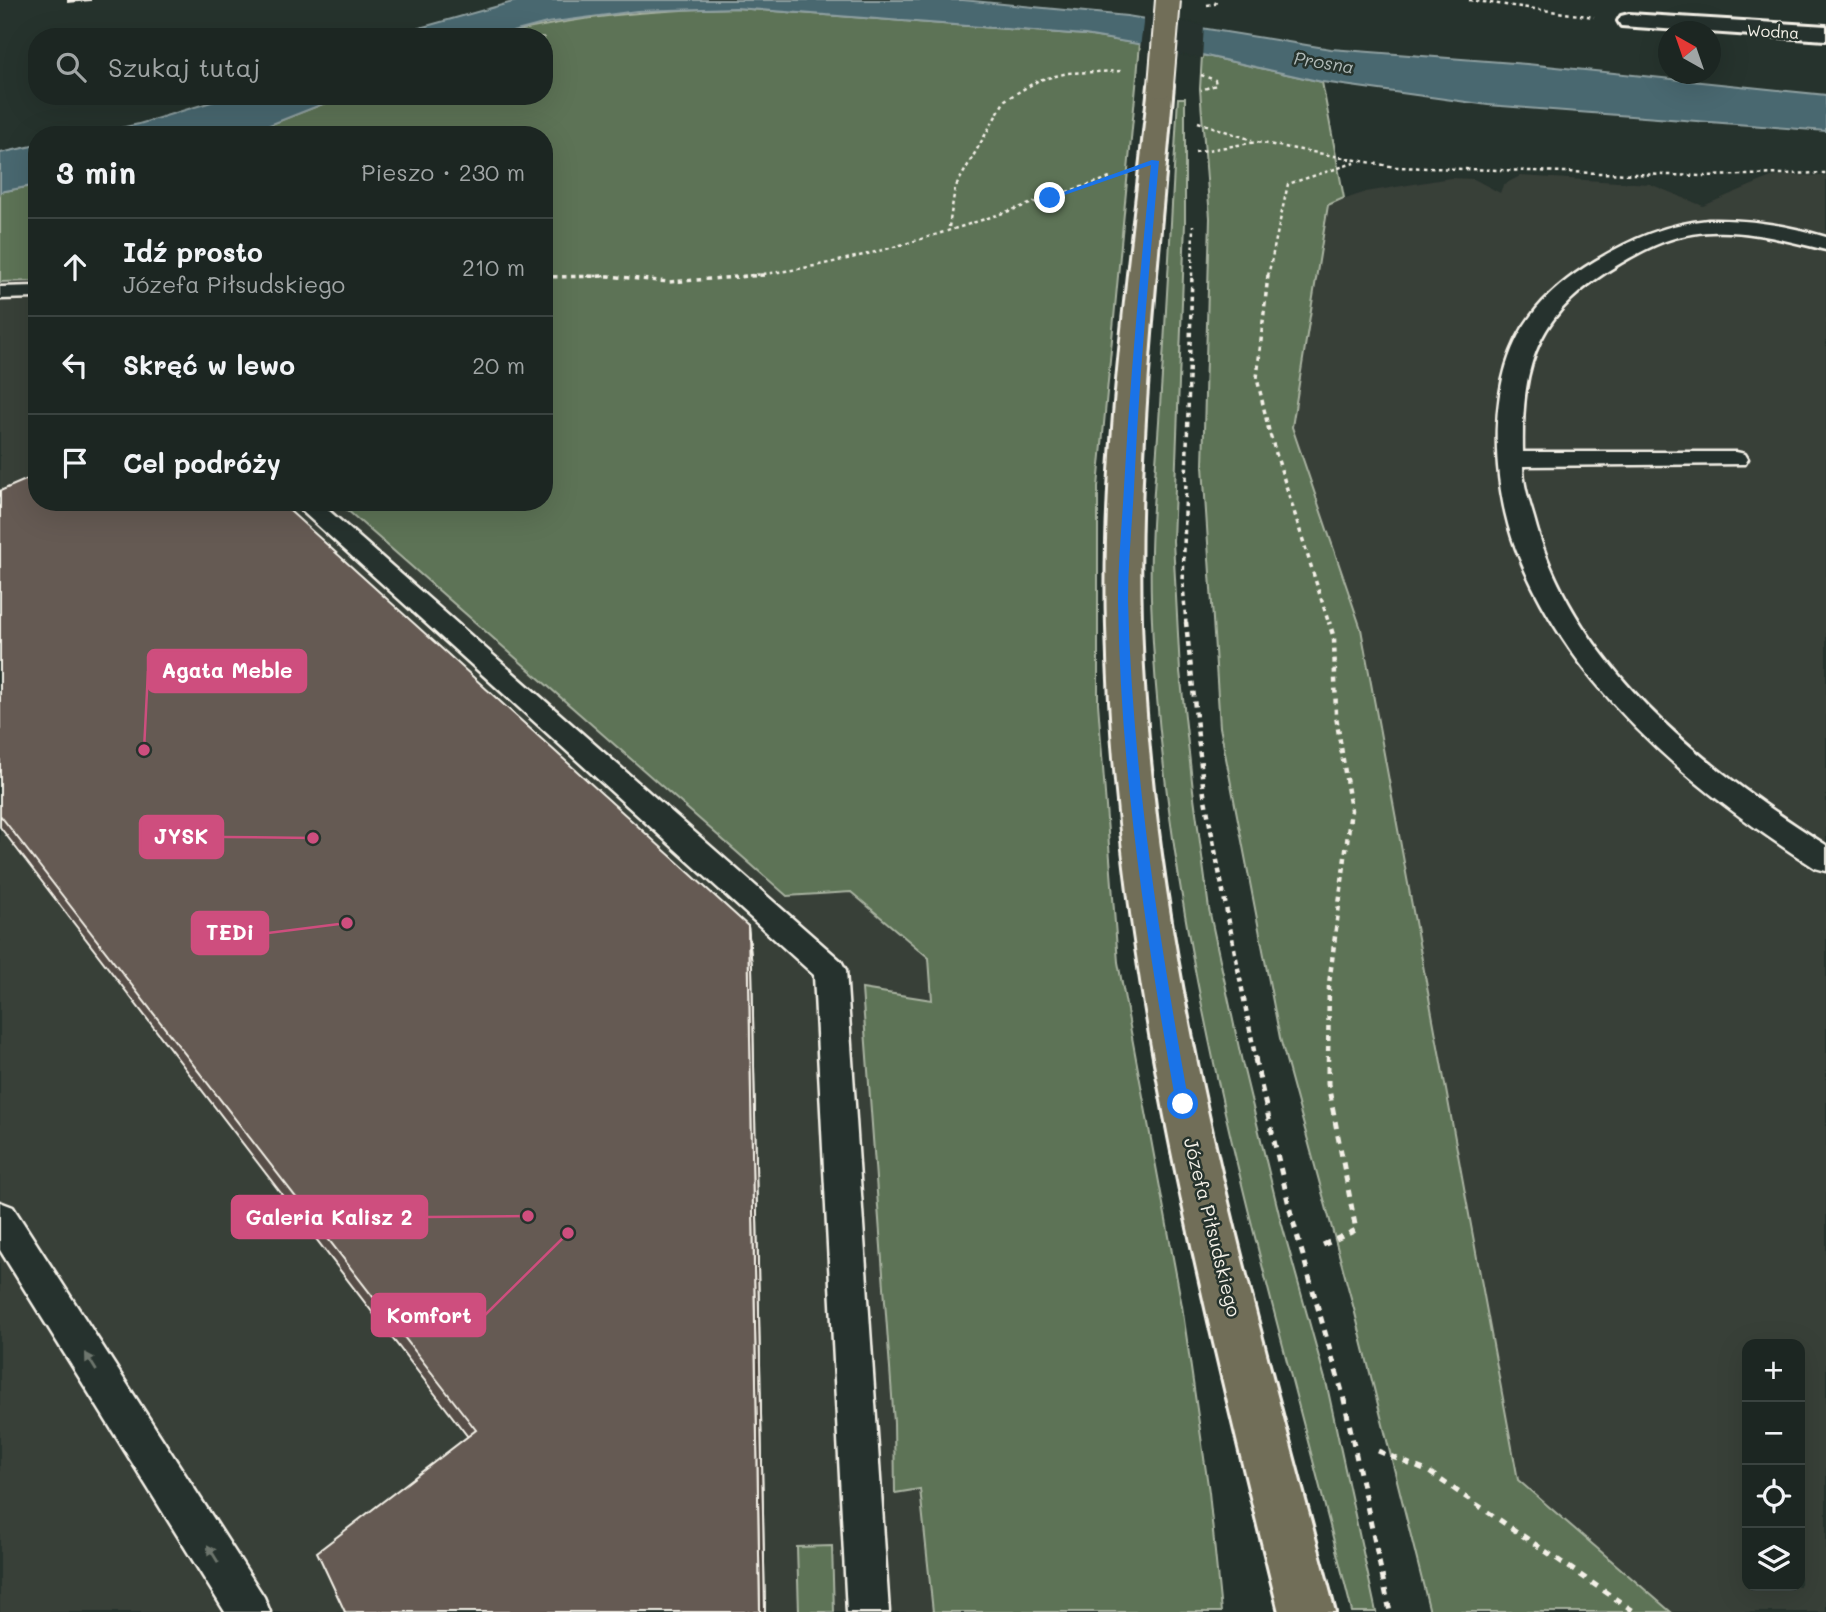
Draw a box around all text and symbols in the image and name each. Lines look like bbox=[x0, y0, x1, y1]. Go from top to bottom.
street label: Wodna bbox=[1746, 19, 1800, 43]
north arrow bbox=[1658, 21, 1721, 84]
search box bbox=[28, 28, 553, 105]
water label: Prosna bbox=[1292, 45, 1356, 79]
icon: search bbox=[52, 48, 90, 86]
text: Szukaj tutaj bbox=[108, 50, 260, 84]
text: 3 min bbox=[56, 152, 136, 192]
text: Pieszo · 230 m bbox=[361, 157, 525, 187]
route end bbox=[1034, 182, 1065, 213]
text: Idź prosto bbox=[123, 235, 263, 269]
icon: ahead bbox=[56, 248, 94, 286]
text: 210 m bbox=[462, 252, 525, 282]
text: Józefa Piłsudskiego bbox=[123, 269, 345, 299]
icon: left bbox=[56, 346, 94, 384]
text: Skręć w lewo bbox=[123, 348, 295, 382]
text: 20 m bbox=[472, 350, 525, 380]
icon: arrive bbox=[56, 444, 94, 482]
text: Cel podróży bbox=[123, 446, 281, 480]
callout: Agata Meble bbox=[148, 650, 306, 692]
text: Agata Meble bbox=[162, 656, 292, 683]
callout: JYSK bbox=[140, 816, 223, 858]
text: JYSK bbox=[154, 822, 208, 849]
callout: TEDi bbox=[192, 912, 268, 954]
text: TEDi bbox=[206, 918, 254, 945]
route start bbox=[1167, 1088, 1198, 1119]
street label: Józefa Piłsudskiego bbox=[1179, 1135, 1247, 1319]
callout: Galeria Kalisz 2 bbox=[232, 1196, 427, 1238]
text: Galeria Kalisz 2 bbox=[246, 1203, 412, 1230]
callout: Komfort bbox=[372, 1294, 485, 1336]
text: Komfort bbox=[386, 1301, 472, 1328]
map controls bbox=[1742, 1339, 1805, 1591]
button: + bbox=[1742, 1339, 1805, 1402]
one-way arrow bbox=[84, 1353, 97, 1372]
button: − bbox=[1742, 1402, 1805, 1465]
button: locate bbox=[1742, 1465, 1805, 1528]
button: layers bbox=[1742, 1528, 1805, 1591]
one-way arrow bbox=[206, 1545, 220, 1563]

